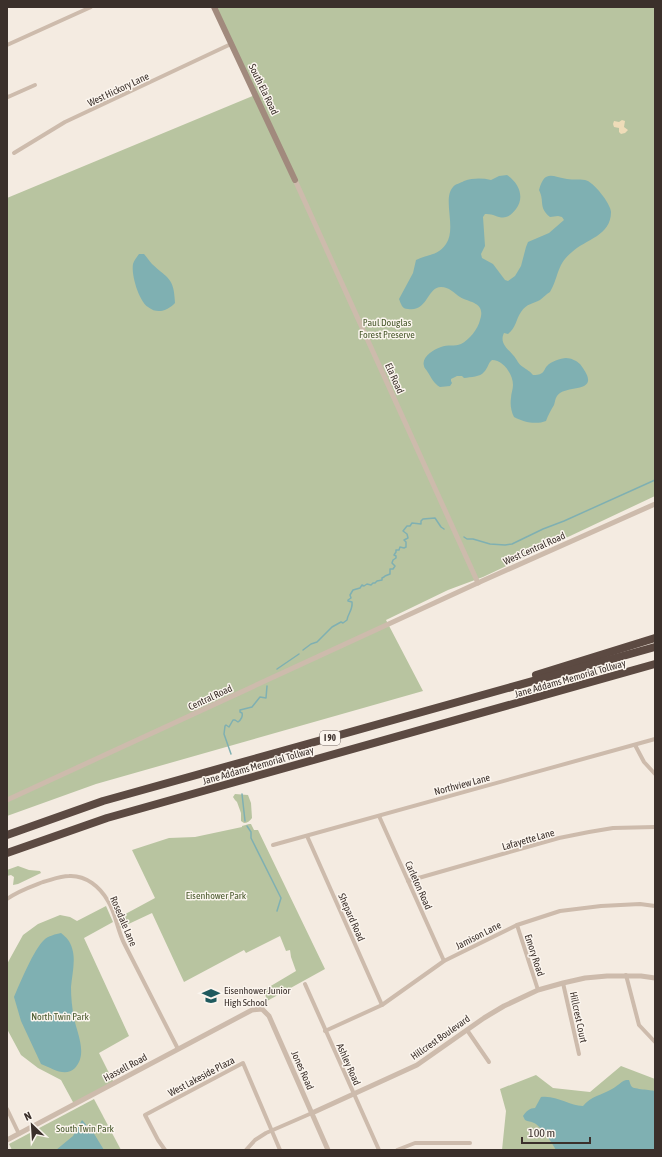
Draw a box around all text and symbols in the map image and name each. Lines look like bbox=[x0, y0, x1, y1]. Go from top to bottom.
street label: South Ela Road bbox=[247, 62, 281, 117]
street label: West Hickory Lane bbox=[86, 70, 151, 108]
park label: Paul Douglas Forest Preserve bbox=[359, 317, 415, 340]
street label: Ela Road bbox=[383, 361, 406, 395]
street label: West Central Road bbox=[502, 530, 567, 567]
street label: Jane Addams Memorial Tollway bbox=[513, 657, 627, 700]
street label: Central Road bbox=[186, 682, 234, 712]
road number: I 90 bbox=[320, 731, 340, 745]
street label: Jane Addams Memorial Tollway bbox=[201, 744, 315, 787]
street label: Northview Lane bbox=[433, 772, 492, 797]
street label: Lafayette Lane bbox=[501, 827, 556, 852]
street label: Carleton Road bbox=[403, 859, 434, 911]
park label: Eisenhower Park bbox=[186, 890, 247, 901]
street label: Shepard Road bbox=[336, 892, 367, 943]
street label: Rosedale Lane bbox=[108, 894, 139, 948]
street label: Jamison Lane bbox=[454, 919, 503, 952]
street label: Emory Road bbox=[523, 933, 547, 978]
place label: Eisenhower Junior High School bbox=[224, 985, 292, 1008]
school or university icon: Eisenhower Junior High School bbox=[201, 986, 221, 1006]
street label: Hillcrest Court bbox=[568, 991, 589, 1044]
park label: North Twin Park bbox=[31, 1011, 89, 1022]
street label: Hillcrest Boulevard bbox=[409, 1013, 472, 1062]
street label: Ashley Road bbox=[334, 1041, 363, 1087]
street label: Jones Road bbox=[289, 1049, 316, 1092]
street label: Hassell Road bbox=[102, 1051, 149, 1084]
street label: West Lakeside Plaza bbox=[166, 1054, 237, 1099]
north arrow bbox=[12, 1105, 52, 1145]
text: N bbox=[22, 1109, 33, 1123]
scale bar bbox=[522, 1119, 590, 1145]
park label: South Twin Park bbox=[56, 1123, 115, 1134]
text: 100 m bbox=[528, 1126, 555, 1140]

